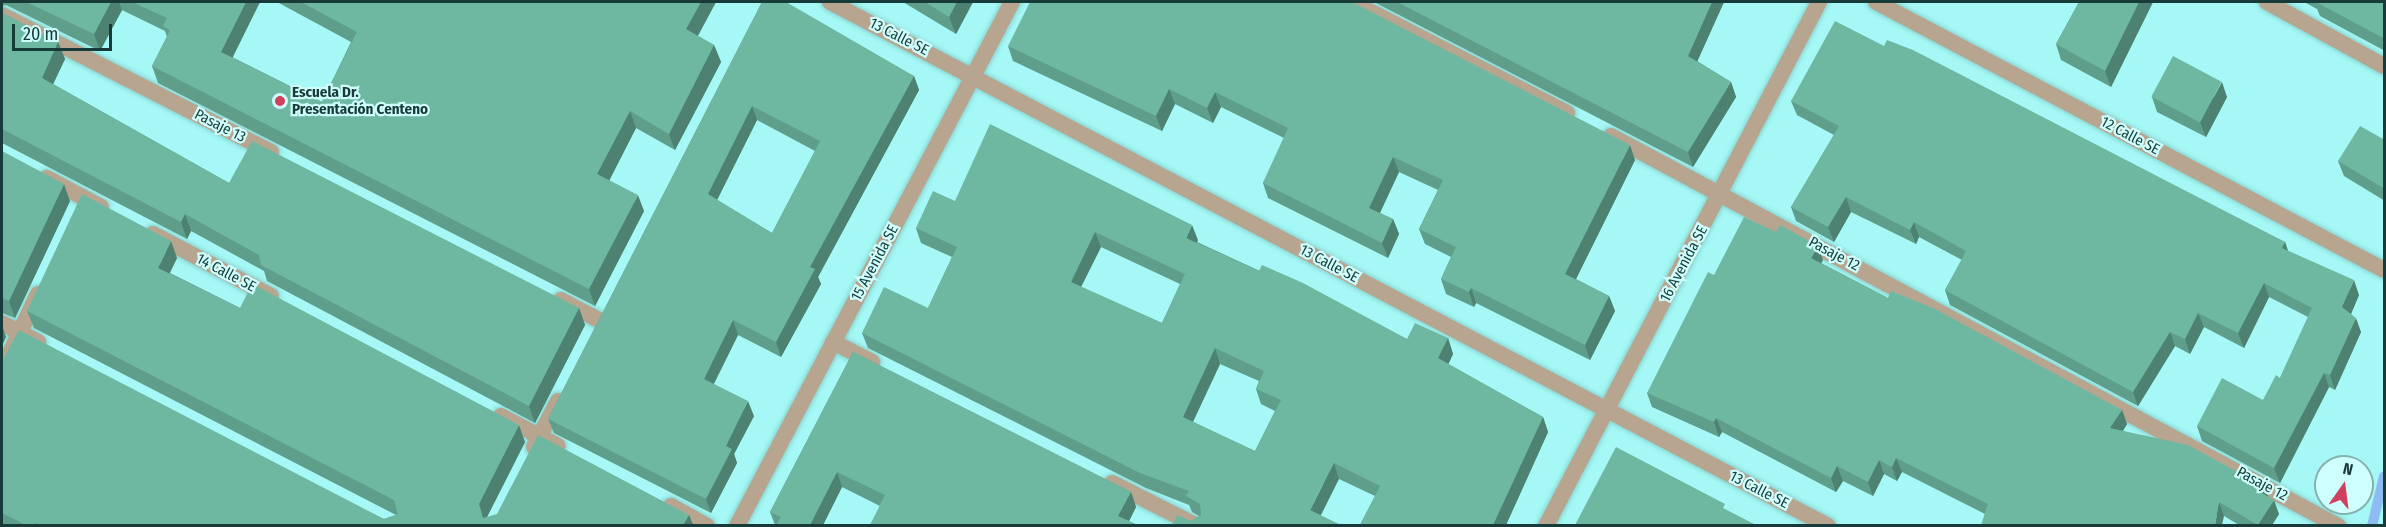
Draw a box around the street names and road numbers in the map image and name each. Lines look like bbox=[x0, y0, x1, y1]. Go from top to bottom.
street label: 13 Calle SE bbox=[866, 14, 932, 60]
street label: Pasaje 13 bbox=[191, 105, 249, 147]
street label: 12 Calle SE bbox=[2098, 113, 2162, 159]
street label: 15 Avenida SE bbox=[848, 222, 902, 304]
street label: 16 Avenida SE bbox=[1656, 223, 1712, 305]
street label: Pasaje 12 bbox=[1805, 233, 1863, 275]
street label: 13 Calle SE bbox=[1296, 241, 1362, 287]
street label: 14 Calle SE bbox=[193, 250, 259, 296]
street label: Pasaje 12 bbox=[2233, 463, 2291, 505]
street label: 13 Calle SE bbox=[1726, 467, 1792, 513]

